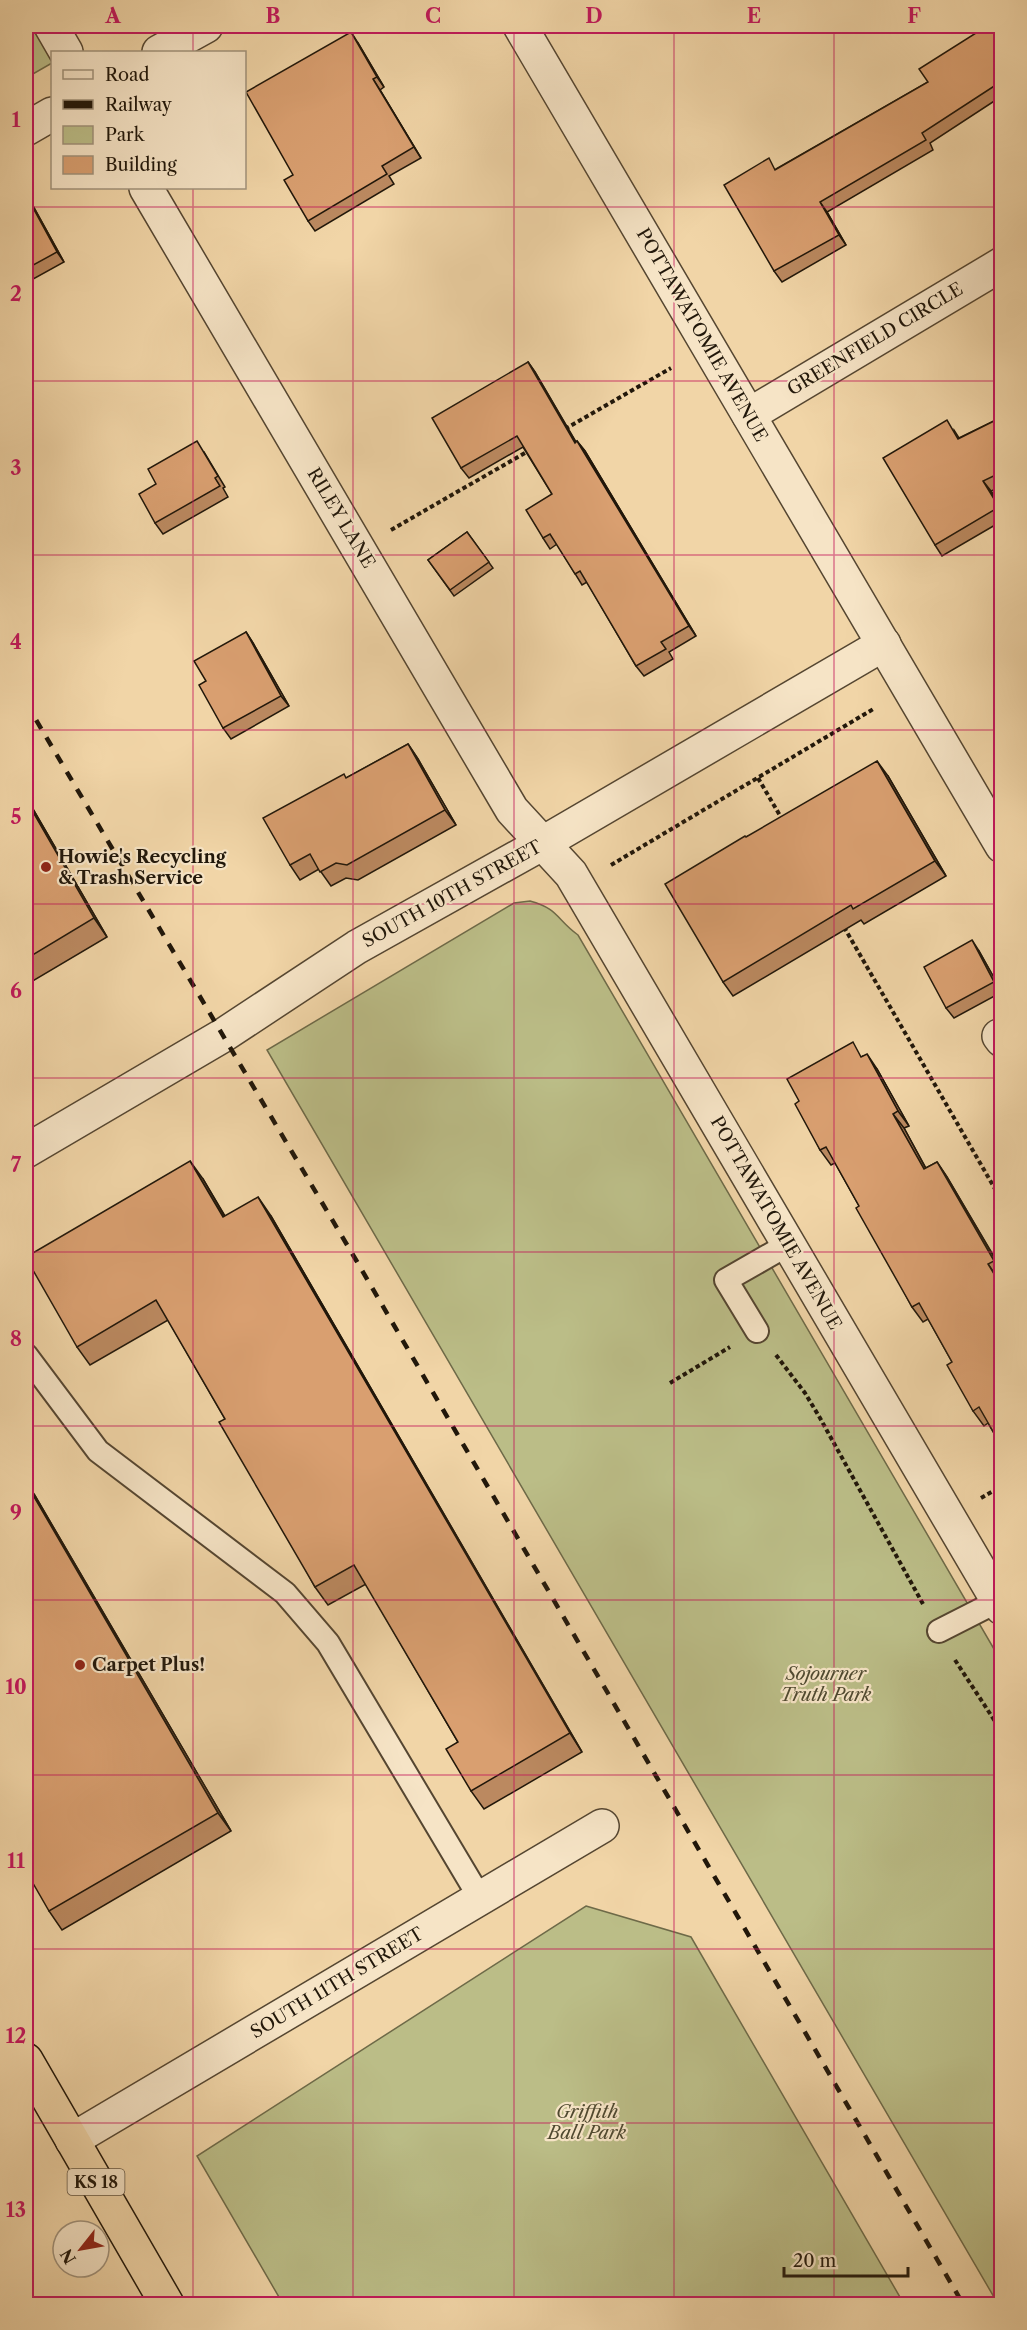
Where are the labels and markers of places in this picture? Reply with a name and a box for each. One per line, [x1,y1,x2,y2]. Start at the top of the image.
place label: Howie's Recycling & Trash Service [58,846,227,889]
marker: Howie's Recycling & Trash Service [39,860,53,874]
place label: Carpet Plus! [92,1654,205,1676]
marker: Carpet Plus! [73,1658,87,1672]

